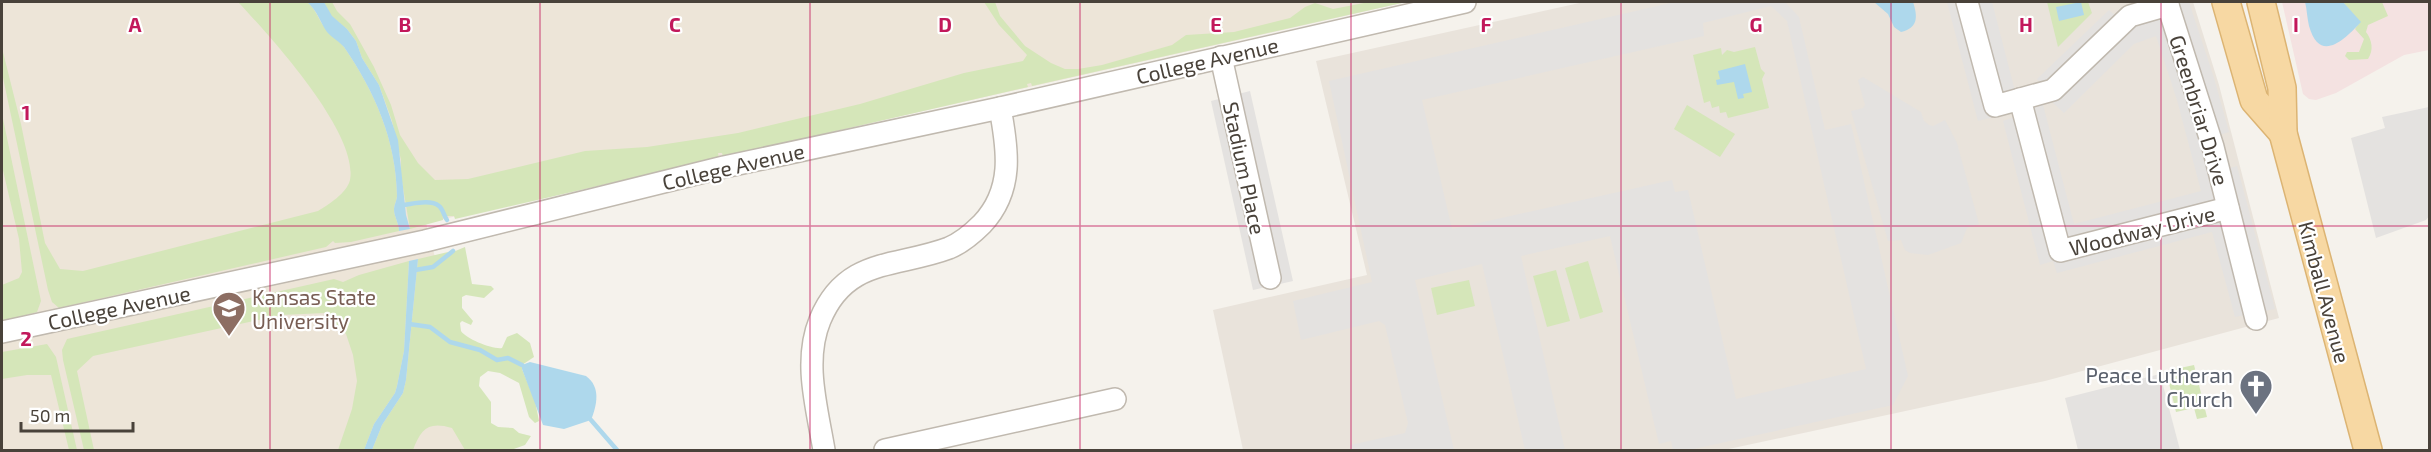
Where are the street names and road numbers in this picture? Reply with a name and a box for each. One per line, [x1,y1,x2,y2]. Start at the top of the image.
street label: College Avenue [1133,31,1281,89]
street label: Greenbriar Drive [2165,32,2235,188]
street label: Stadium Place [1219,99,1271,237]
street label: College Avenue [659,137,807,195]
street label: Woodway Drive [2067,200,2217,260]
street label: Kimball Avenue [2294,218,2356,366]
street label: College Avenue [45,280,193,334]

